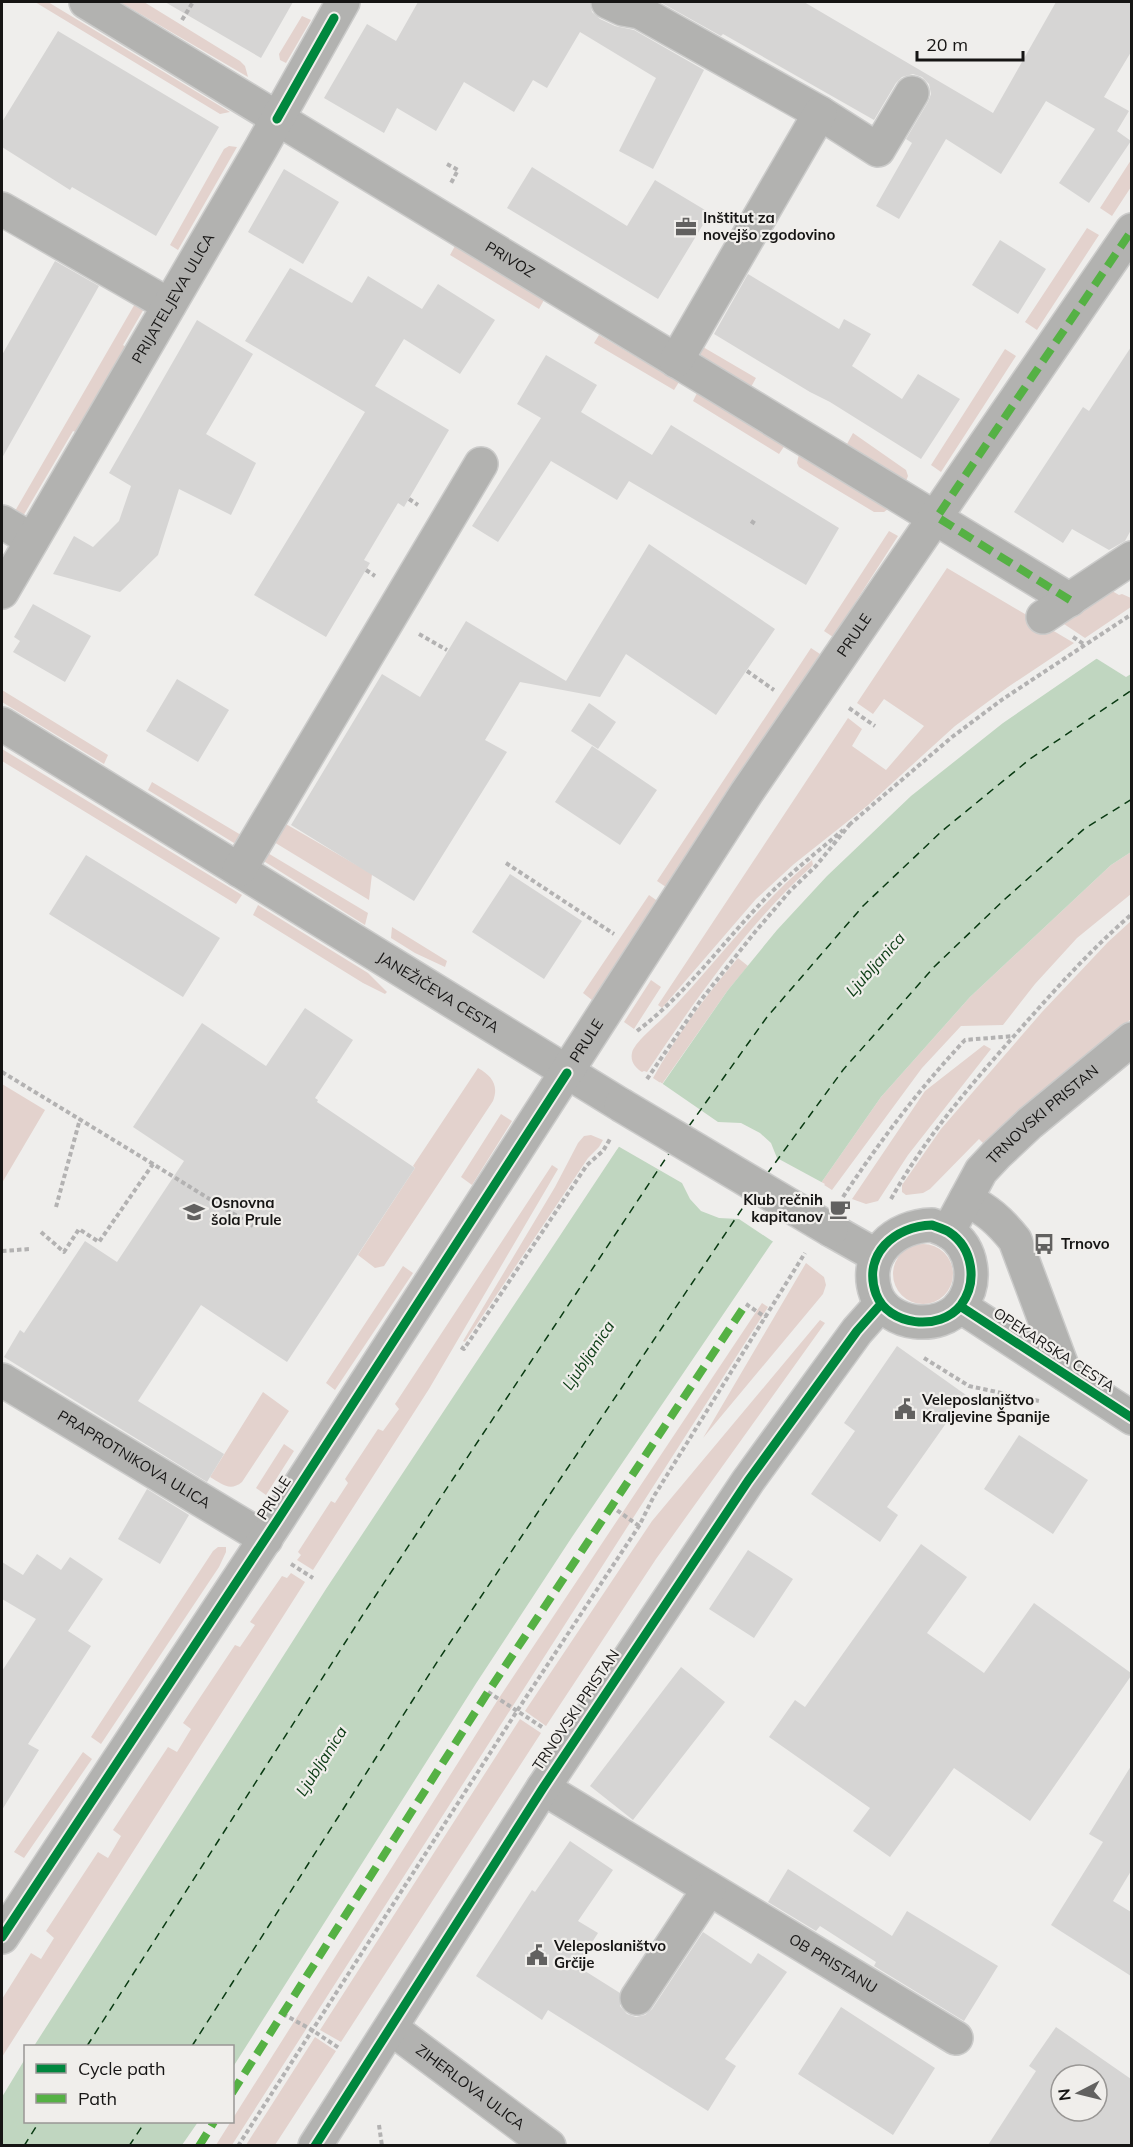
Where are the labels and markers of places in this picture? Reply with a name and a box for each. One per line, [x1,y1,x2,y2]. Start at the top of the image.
place label: Inštitut za novejšo zgodovino [703,208,836,244]
office icon: Inštitut za novejšo zgodovino [674,215,698,239]
place label: Klub rečnih kapitanov [743,1190,824,1226]
place label: Osnovna šola Prule [211,1193,282,1229]
cafe icon: Klub rečnih kapitanov [828,1197,852,1221]
school or university icon: Osnovna šola Prule [182,1200,206,1224]
bus stop icon: Trnovo [1032,1232,1056,1256]
place label: Trnovo [1061,1234,1110,1253]
place label: Veleposlaništvo Kraljevine Španije [921,1390,1050,1426]
public building icon: Veleposlaništvo Kraljevine Španije [893,1397,917,1421]
place label: Veleposlaništvo Grčije [553,1936,666,1972]
public building icon: Veleposlaništvo Grčije [525,1943,549,1967]

